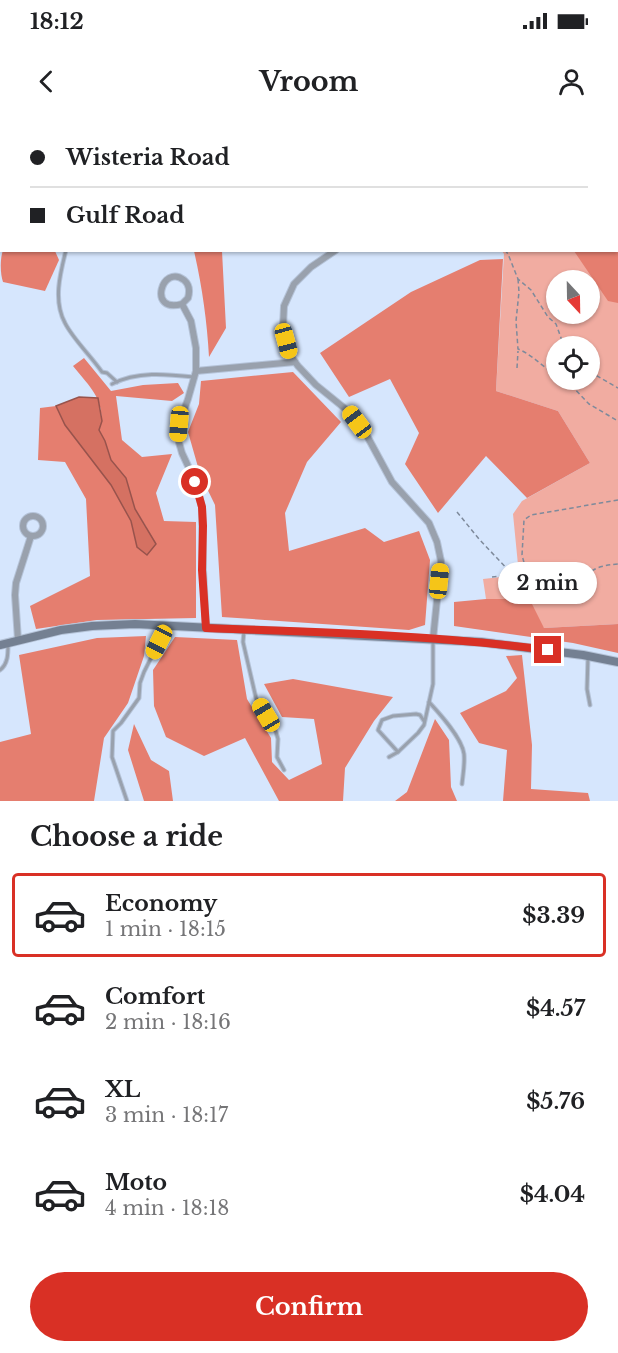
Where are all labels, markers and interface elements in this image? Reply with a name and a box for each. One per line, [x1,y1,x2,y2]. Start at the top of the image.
text: 18:12 [30,8,84,35]
icon: back [30,65,63,98]
text: Vroom [260,65,358,98]
icon: person [555,65,588,98]
text: Wisteria Road [66,144,230,171]
text: Gulf Road [66,202,184,229]
north arrow [546,270,600,324]
map controls [546,270,600,390]
car [273,321,299,361]
button: locate [546,336,600,390]
car [339,402,375,442]
car [168,405,190,443]
route start [181,468,208,495]
car [428,562,450,600]
callout: 2 min [498,563,598,605]
text: 2 min [516,571,579,595]
car [143,622,175,662]
route end [534,636,561,663]
car [249,695,283,735]
text: Choose a ride [30,820,223,853]
icon: car [33,888,87,942]
text: Economy [105,890,217,917]
text: $3.39 [522,902,585,929]
text: 1 min · 18:15 [105,917,226,941]
icon: car [33,981,87,1035]
text: Comfort [105,983,205,1010]
text: $4.57 [526,995,585,1022]
text: 2 min · 18:16 [105,1010,231,1034]
icon: car [33,1074,87,1128]
text: XL [105,1076,140,1103]
text: $5.76 [526,1088,585,1115]
text: 3 min · 18:17 [105,1103,228,1127]
icon: car [33,1167,87,1221]
text: Moto [105,1169,167,1196]
text: $4.04 [520,1181,585,1208]
text: 4 min · 18:18 [105,1196,229,1220]
button: Confirm [30,1272,588,1341]

